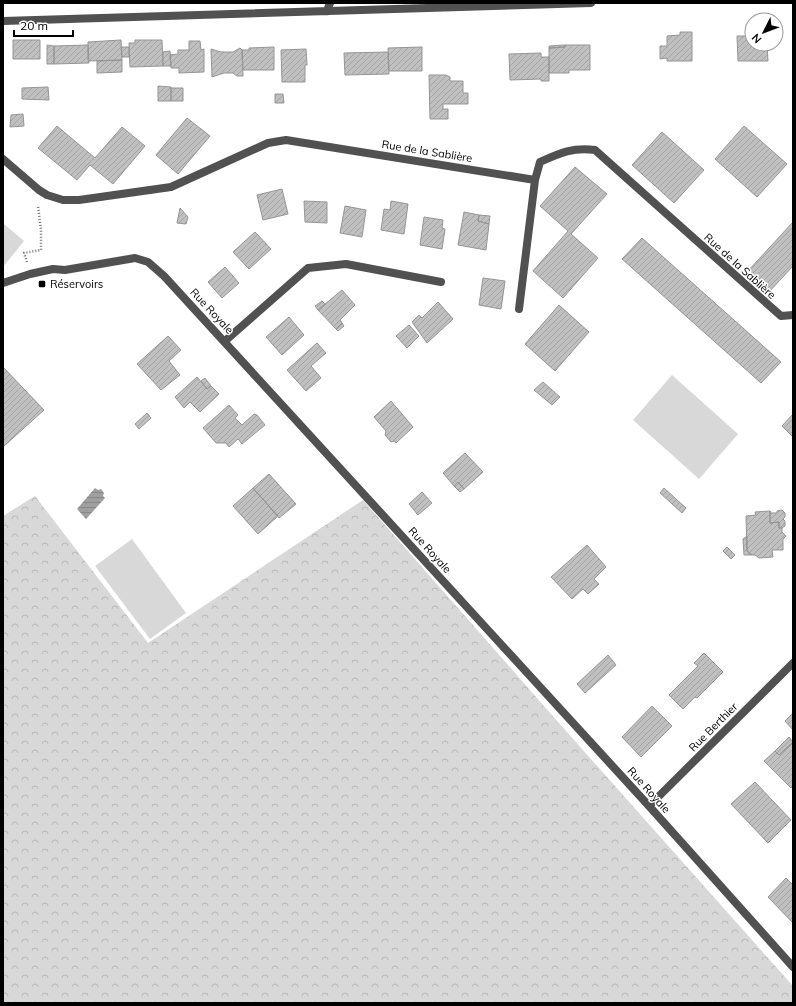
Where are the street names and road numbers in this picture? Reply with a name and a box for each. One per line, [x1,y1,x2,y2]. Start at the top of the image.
street label: Rue de la Sablière [381,137,473,165]
street label: Rue de la Sablière [701,230,779,302]
street label: Rue Royale [187,285,237,337]
street label: Rue Royale [406,524,454,576]
street label: Rue Berthier [686,700,740,754]
street label: Rue Royale [625,764,673,816]

